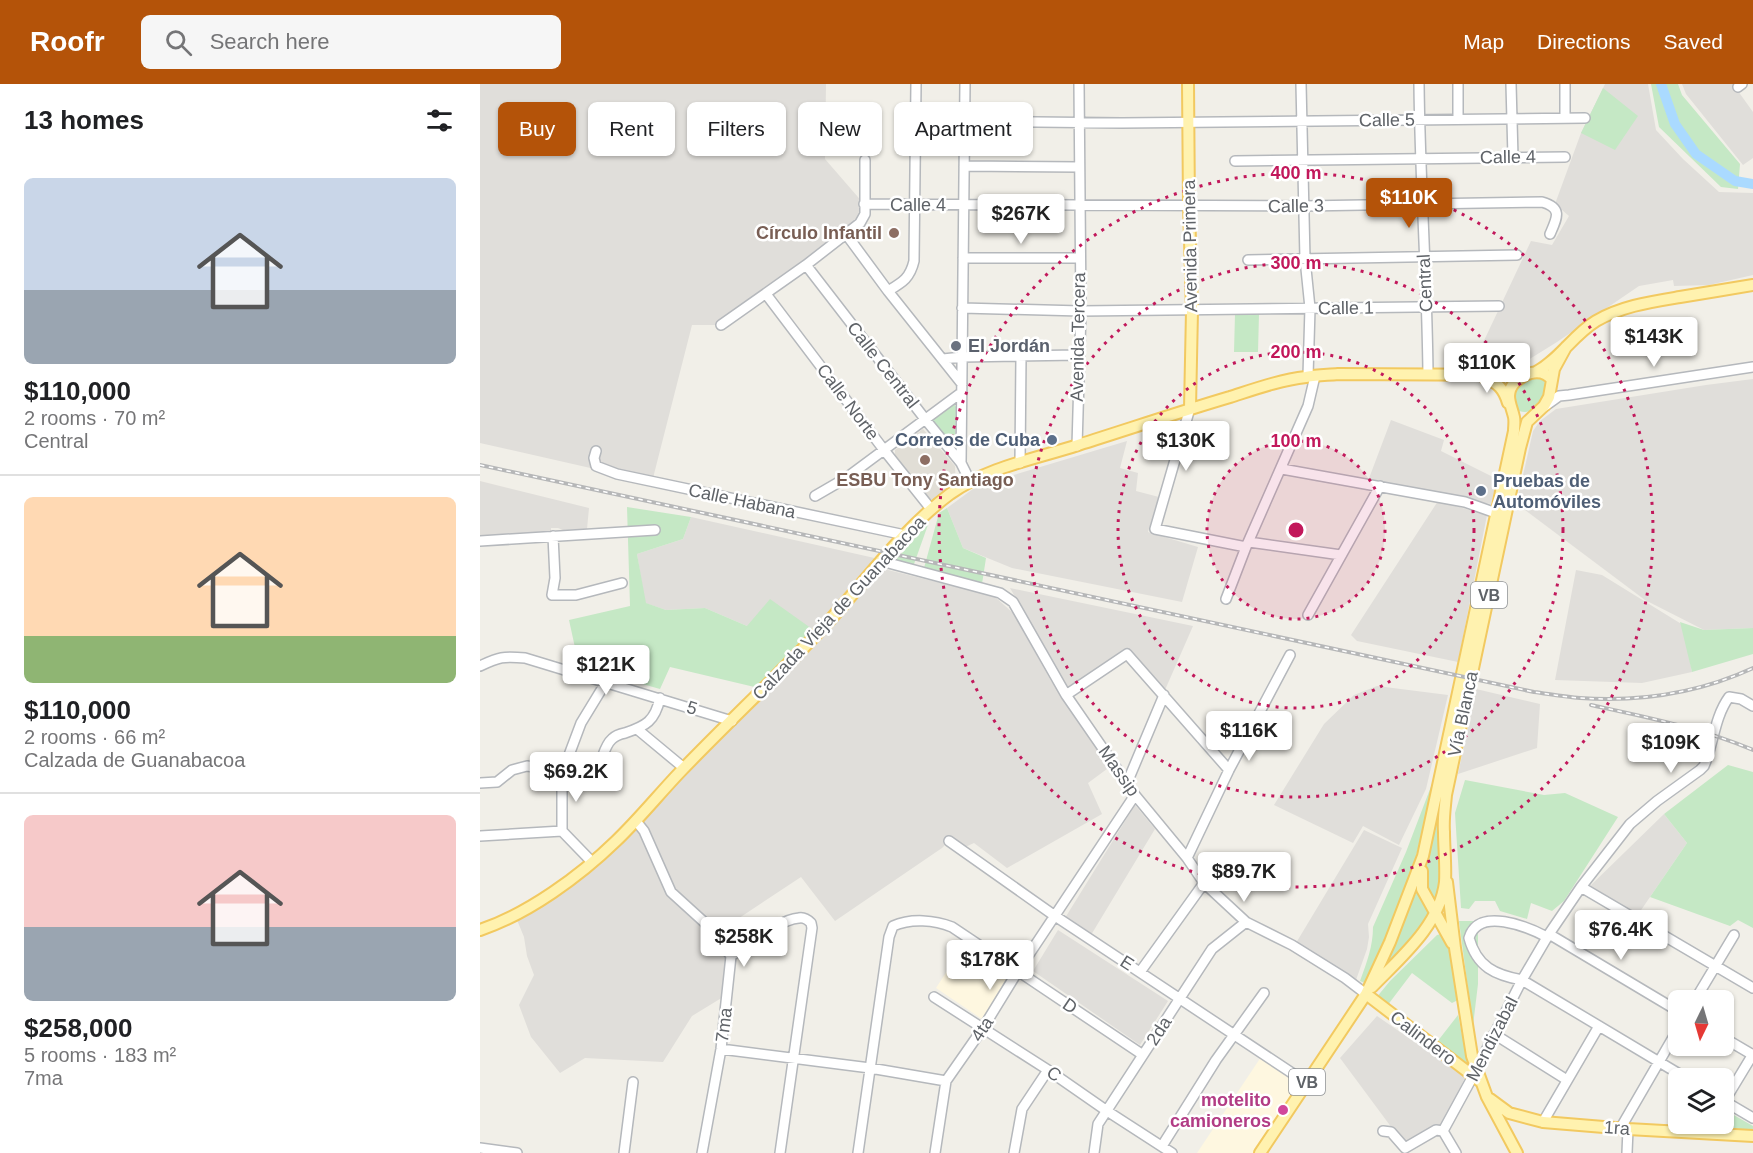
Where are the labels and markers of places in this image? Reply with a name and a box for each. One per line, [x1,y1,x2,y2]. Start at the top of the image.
pin: $110K [1367,178,1451,229]
pin: $267K [979,194,1063,245]
place label: Círculo Infantil [756,223,882,243]
marker: Círculo Infantil [887,226,901,240]
pin: $143K [1612,317,1696,368]
place label: El Jordán [968,336,1050,356]
marker: El Jordán [949,339,963,353]
pin: $110K [1445,343,1529,394]
pin: $130K [1144,421,1228,472]
place label: Correos de Cuba [895,430,1041,450]
marker: Correos de Cuba [1045,433,1059,447]
marker: ESBU Tony Santiago [918,453,932,467]
place label: ESBU Tony Santiago [836,470,1014,490]
place label: Pruebas de Automóviles [1493,471,1601,512]
marker: Pruebas de Automóviles [1474,484,1488,498]
centre of rings [1286,520,1306,540]
pin: $121K [564,645,648,696]
pin: $116K [1207,711,1291,762]
pin: $109K [1629,723,1713,774]
pin: $69.2K [527,752,625,803]
pin: $89.7K [1195,852,1293,903]
pin: $76.4K [1572,910,1670,961]
pin: $258K [702,917,786,968]
pin: $178K [948,940,1032,991]
place label: motelito camioneros [1170,1090,1271,1131]
marker: motelito camioneros [1276,1103,1290,1117]

